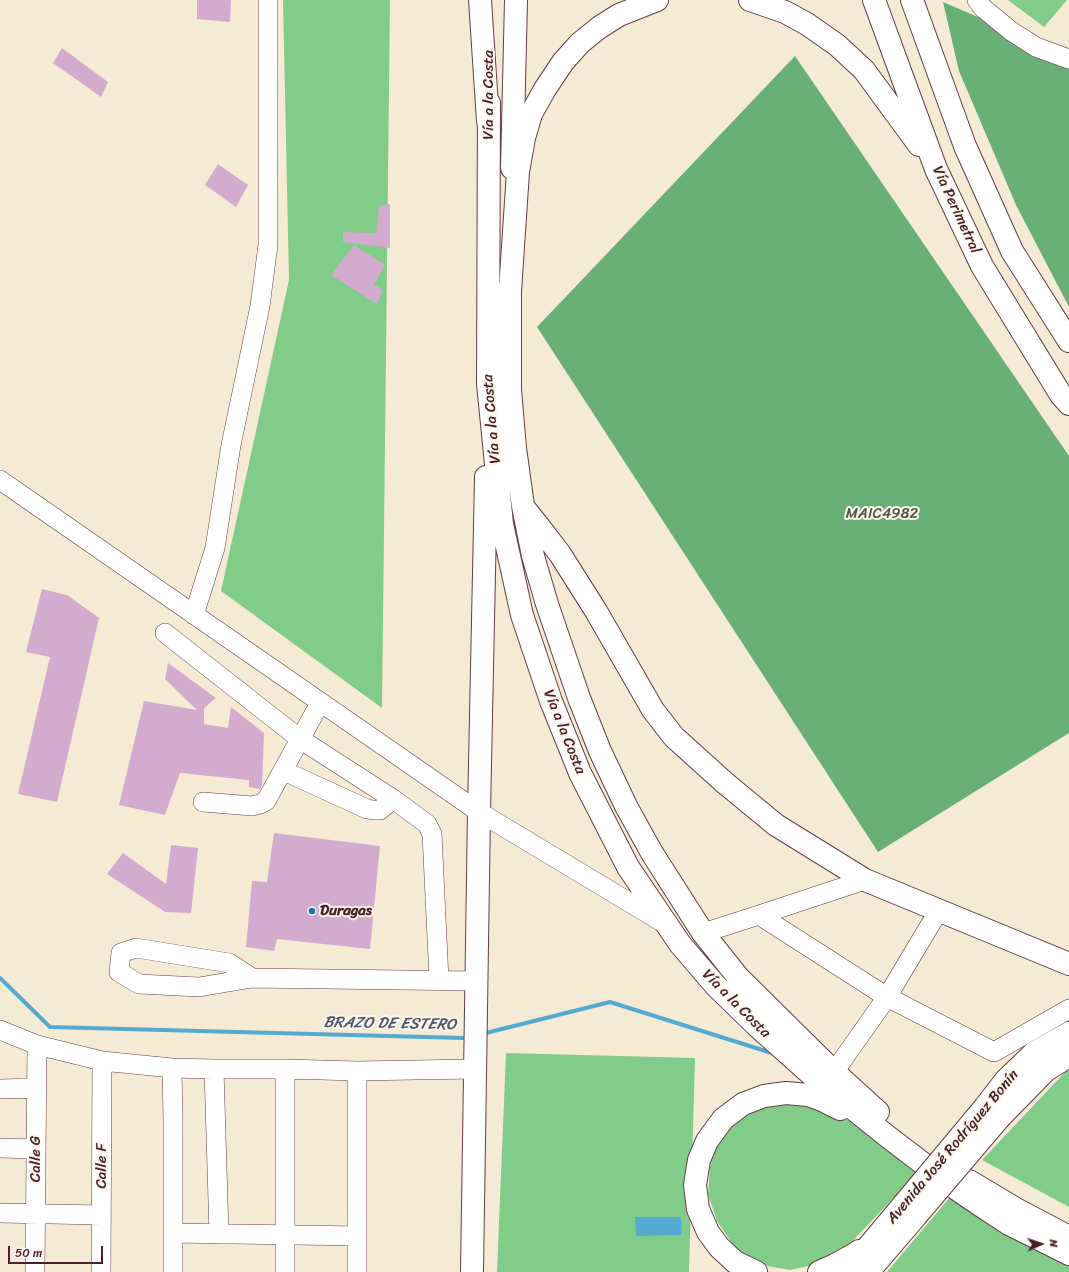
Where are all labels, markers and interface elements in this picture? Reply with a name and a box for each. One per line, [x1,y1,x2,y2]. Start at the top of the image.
street label: Vía a la Costa [480,50,498,140]
street label: Vía Perimetral [928,163,984,257]
street label: Vía a la Costa [479,374,505,464]
park label: MAIC4982 [846,505,918,523]
street label: Vía a la Costa [539,687,589,777]
place label: Duragas [320,902,372,920]
marker: Duragas [307,906,317,916]
street label: Vía a la Costa [698,966,774,1042]
water label: BRAZO DE ESTERO [323,1013,457,1035]
street label: Avenida José Rodríguez Bonín [883,1066,1023,1228]
street label: Calle G [27,1136,45,1182]
street label: Calle F [93,1143,111,1189]
north arrow [1021,1224,1061,1264]
scale bar [10,1238,105,1264]
text: N [1044,1239,1063,1248]
text: 50 m [15,1242,42,1264]

